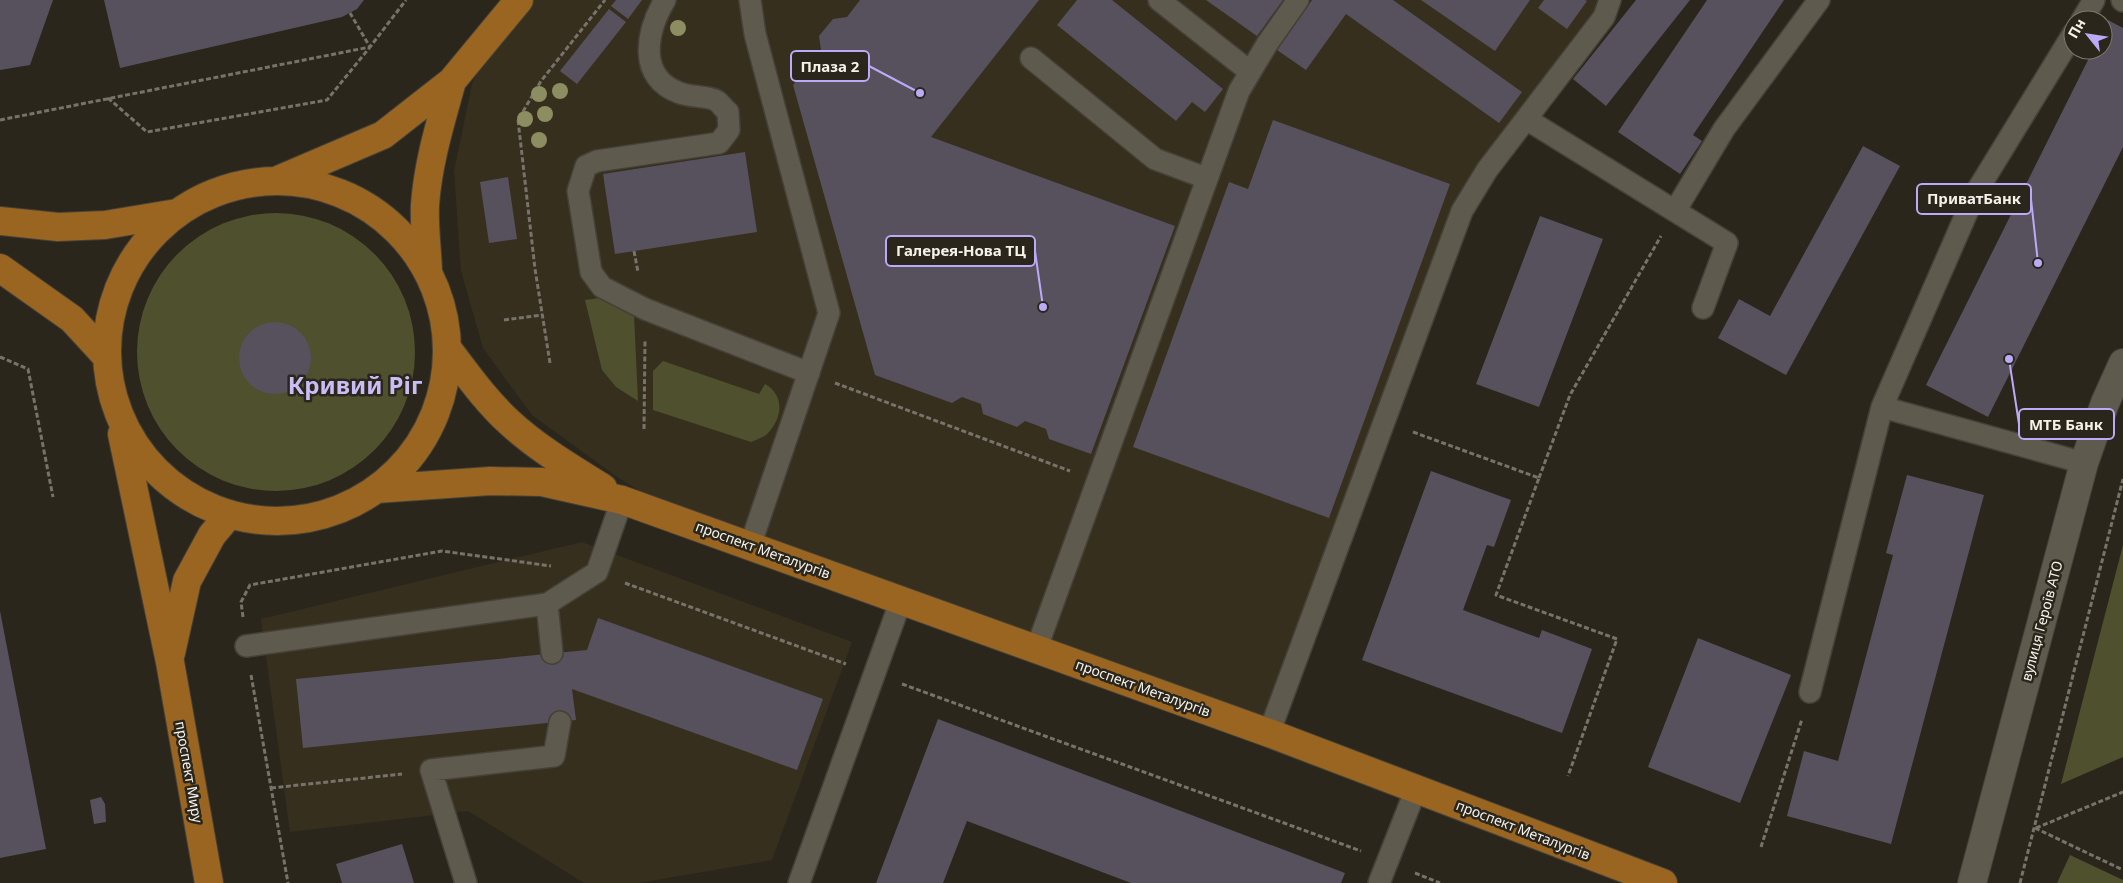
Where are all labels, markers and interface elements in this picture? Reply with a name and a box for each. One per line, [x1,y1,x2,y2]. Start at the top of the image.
north arrow [2063,10,2113,60]
text: Пн [2063,15,2090,42]
callout: Плаза 2 [791,51,869,81]
text: Плаза 2 [801,56,860,76]
callout: ПриватБанк [1917,184,2031,214]
text: ПриватБанк [1927,188,2022,208]
callout: Галерея-Нова ТЦ [886,236,1035,266]
text: Галерея-Нова ТЦ [896,240,1026,260]
district label: Кривий Ріг [288,368,422,401]
callout: МТБ Банк [2019,409,2114,439]
text: МТБ Банк [2029,414,2104,434]
street label: проспект Металургів [693,516,833,583]
street label: вулиця Героїв АТО [2016,559,2067,683]
street label: проспект Металургів [1073,654,1213,721]
street label: проспект Миру [171,720,208,825]
street label: проспект Металургів [1453,795,1593,864]

